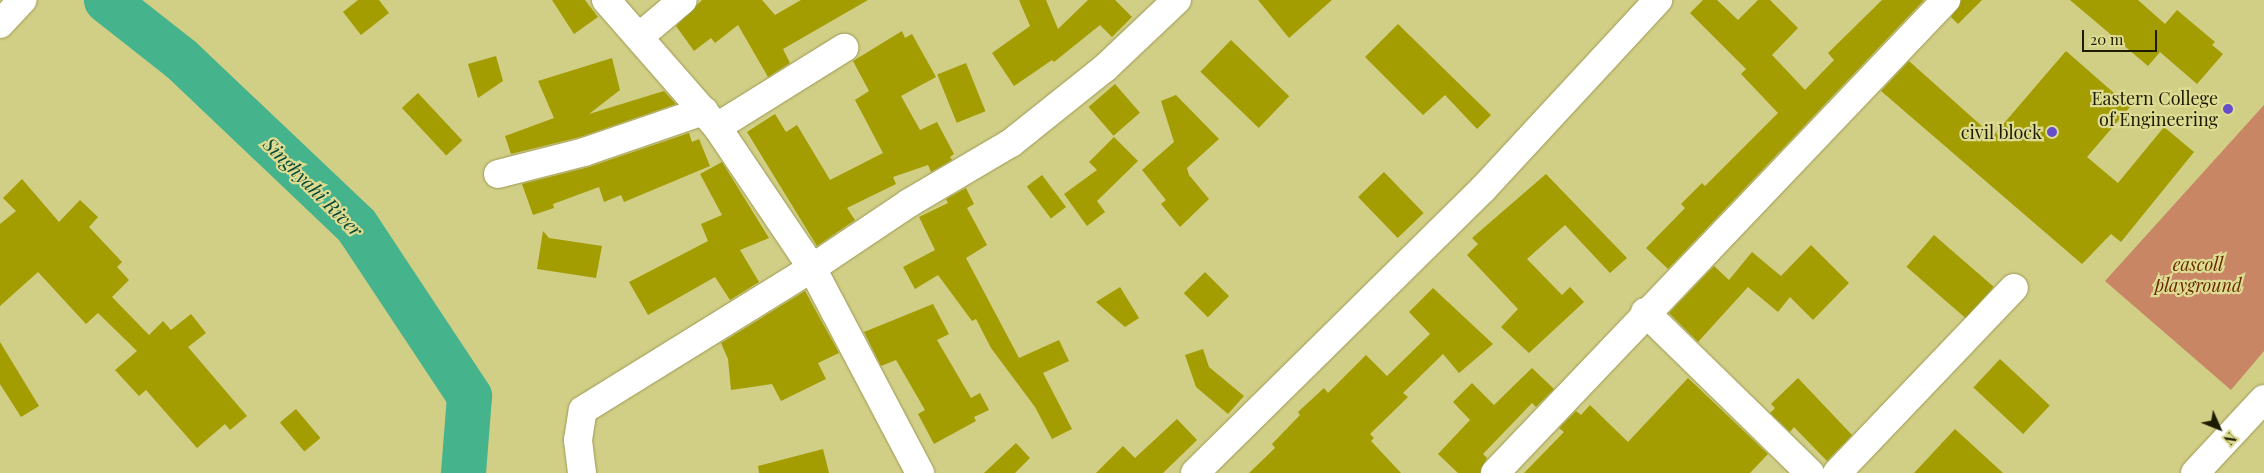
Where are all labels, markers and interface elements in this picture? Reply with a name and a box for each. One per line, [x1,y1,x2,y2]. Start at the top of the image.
scale bar [2084,20,2159,52]
text: 20 m [2090,29,2123,49]
place label: Eastern College of Engineering [2092,88,2218,130]
marker: Eastern College of Engineering [2222,103,2234,115]
place label: civil block [1961,121,2042,143]
marker: civil block [2046,126,2058,138]
water label: Singhyahi River [259,133,367,241]
park label: eascoll playground [2154,254,2242,296]
north arrow [2194,403,2244,453]
text: N [2220,429,2241,449]

